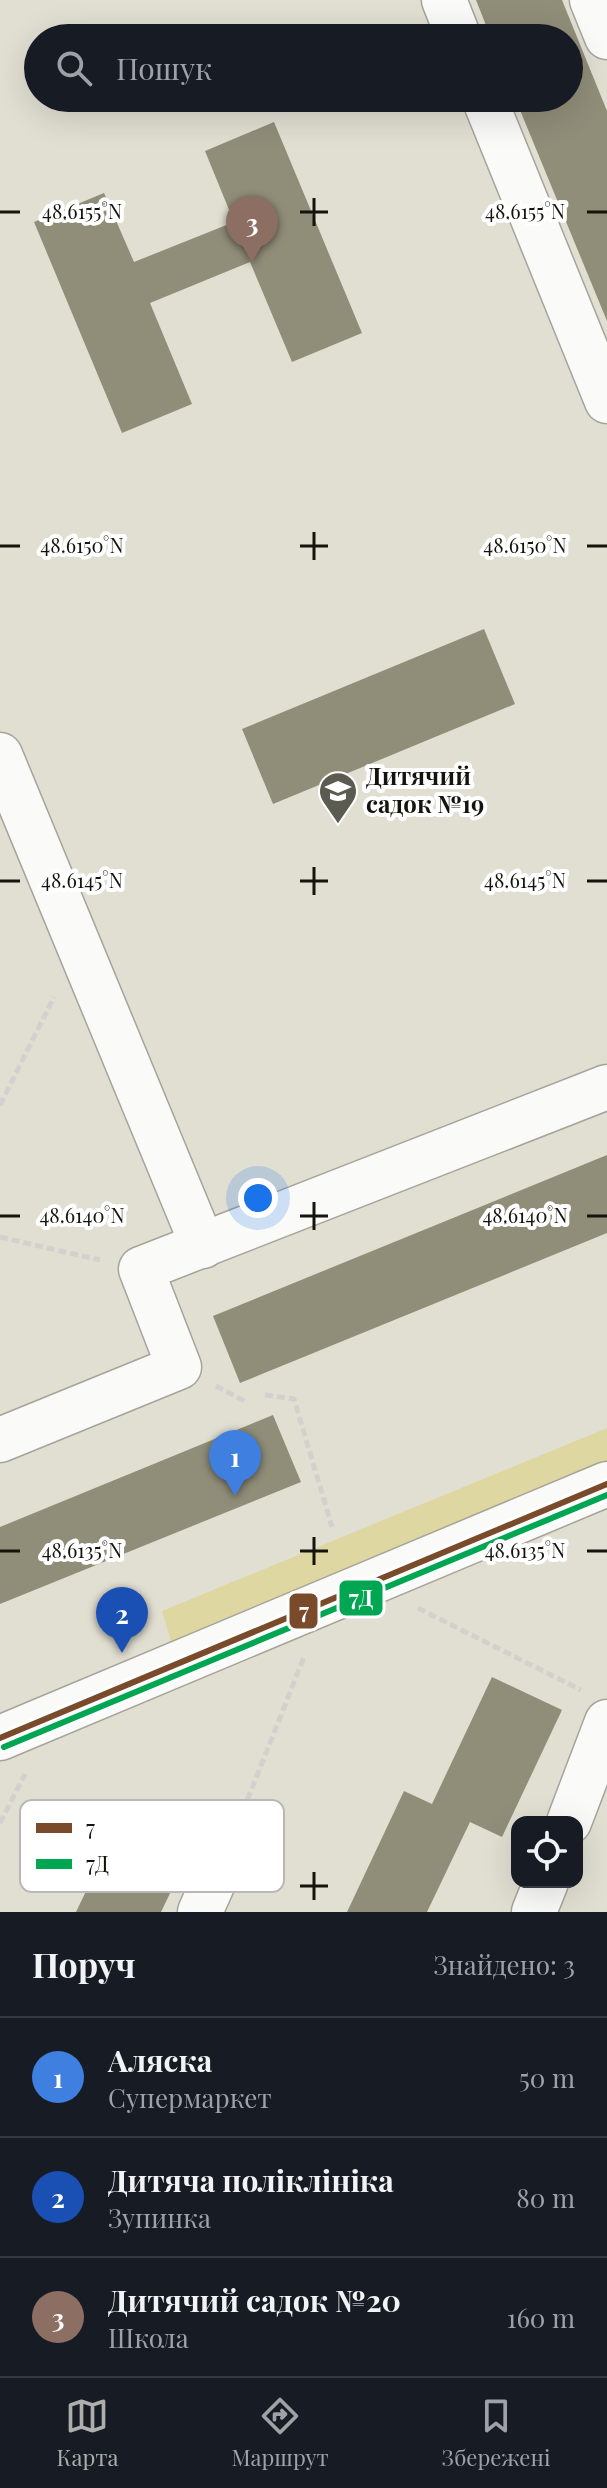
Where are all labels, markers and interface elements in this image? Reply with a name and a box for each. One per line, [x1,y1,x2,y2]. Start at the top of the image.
search box [24,24,583,112]
icon: search [52,46,96,90]
text: Пошук [116,48,212,88]
pin: 3 [226,196,278,262]
text: 48.6155°N [42,197,122,224]
text: 48.6155°N [485,197,565,224]
text: 48.6150°N [40,531,124,558]
text: 48.6150°N [483,531,567,558]
place label: Дитячий садок №19 [366,759,484,819]
school or university icon: Дитячий садок №19 [317,770,359,825]
text: 48.6145°N [41,866,123,893]
text: 48.6145°N [484,866,566,893]
your location [238,1178,278,1218]
text: 48.6140°N [39,1201,125,1228]
text: 48.6140°N [482,1201,568,1228]
pin: 1 [209,1430,261,1496]
text: 48.6135°N [42,1536,122,1563]
text: 48.6135°N [485,1536,565,1563]
line badge: 7Д [338,1579,384,1617]
text: 7Д [349,1582,374,1612]
pin: 2 [96,1587,148,1653]
line badge: 7 [288,1592,319,1630]
text: 7 [299,1595,309,1625]
legend [20,1800,284,1892]
text: 7 [86,1812,95,1842]
map controls [511,1816,583,1888]
button: locate [511,1816,583,1888]
text: 7Д [86,1848,109,1878]
text: Поруч [32,1941,136,1987]
text: Знайдено: 3 [434,1947,575,1982]
text: Аляска [108,2040,212,2080]
text: 1 [53,2060,63,2095]
text: 50 m [519,2060,575,2095]
text: Супермаркет [108,2080,272,2115]
text: Дитяча поліклініка [108,2160,394,2200]
text: 2 [51,2180,65,2215]
text: 80 m [516,2180,575,2215]
text: Зупинка [108,2200,211,2235]
text: Дитячий садок №20 [108,2280,401,2320]
text: 3 [52,2300,64,2335]
text: 160 m [507,2300,575,2335]
text: Школа [108,2320,189,2355]
tab: Карта [57,2394,118,2472]
tab: Маршрут [232,2394,329,2472]
tab: Збережені [442,2394,550,2472]

